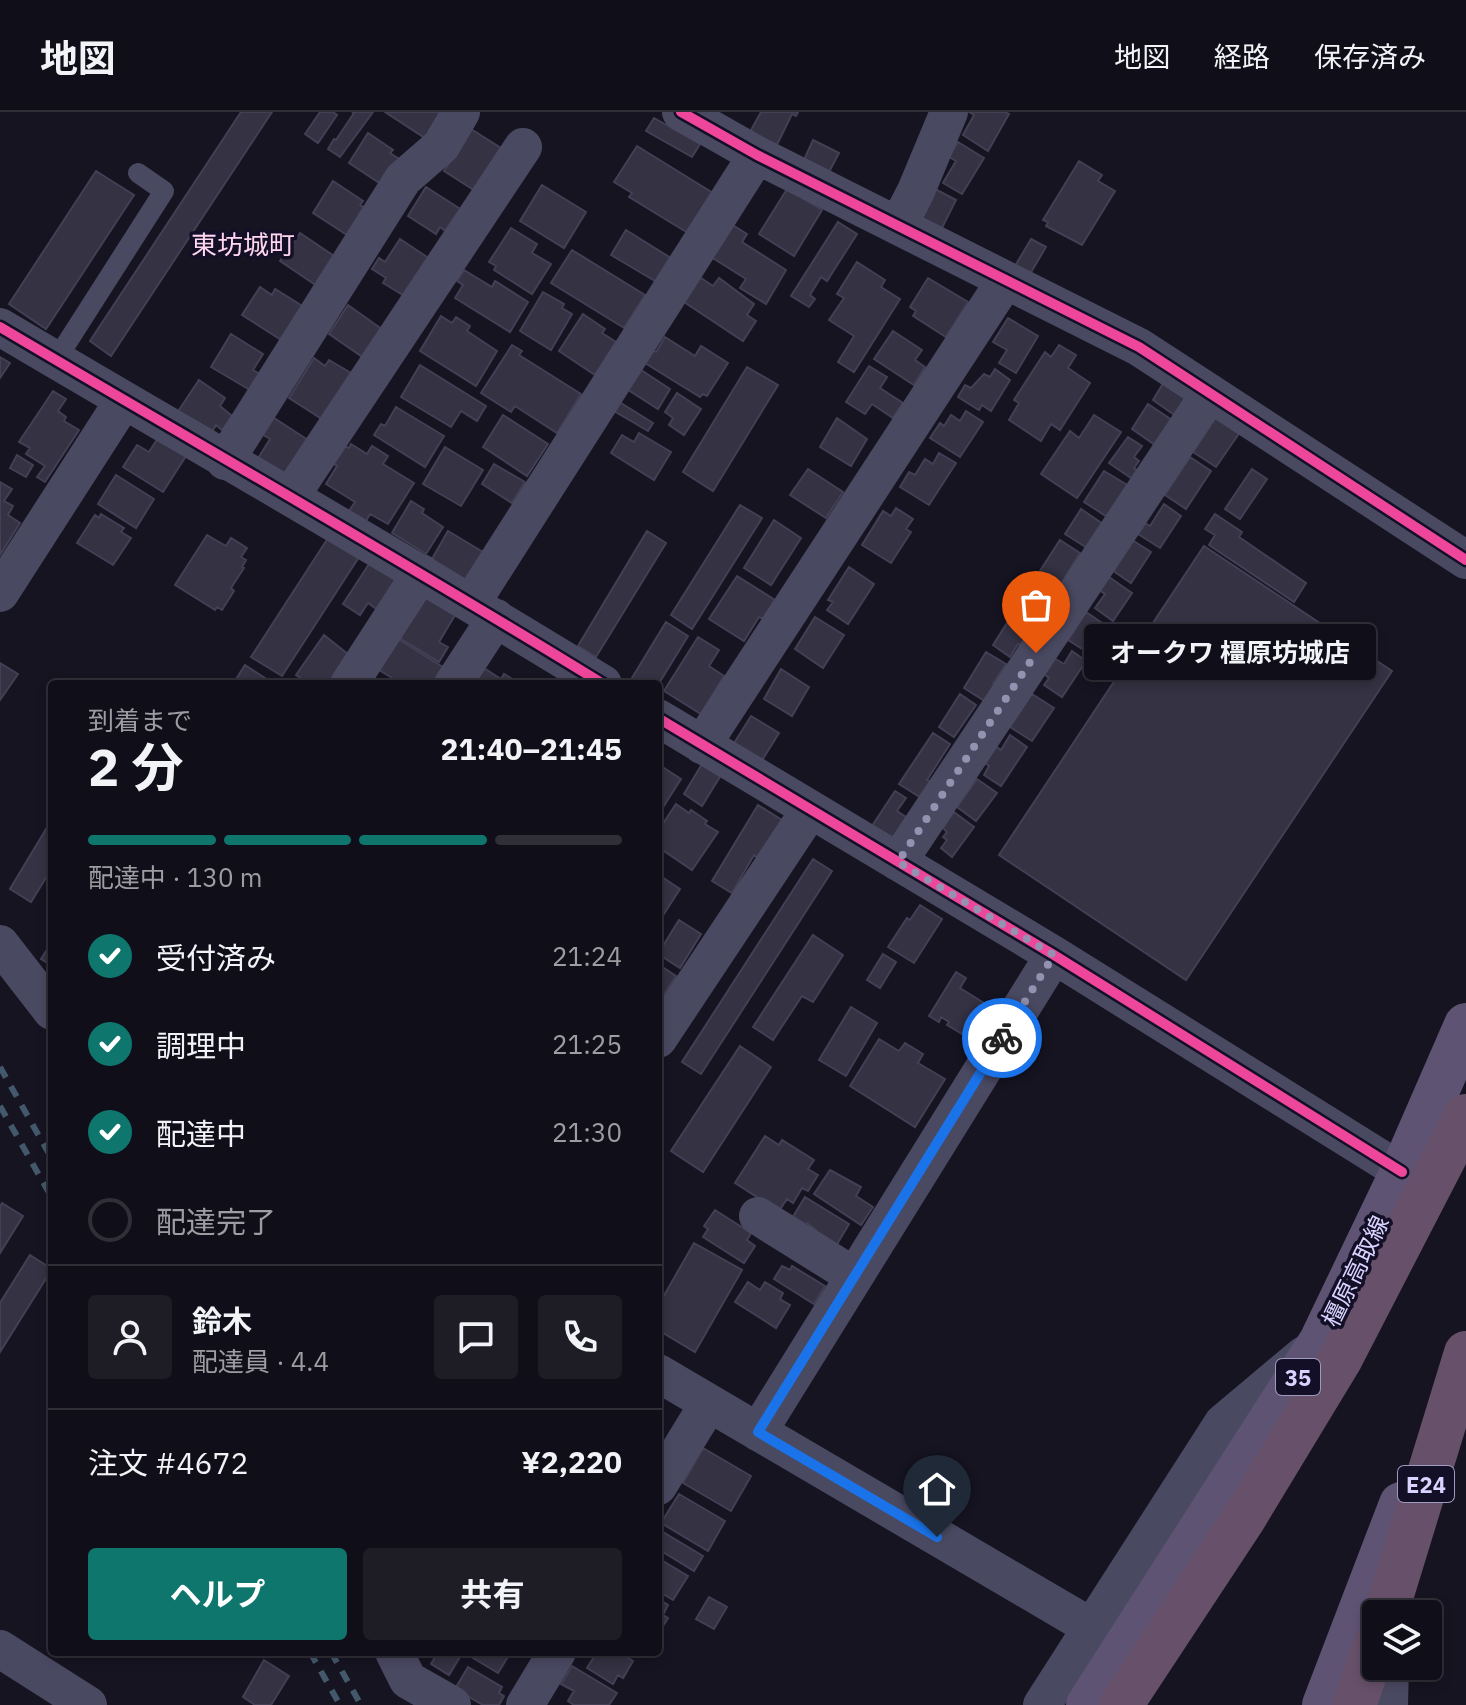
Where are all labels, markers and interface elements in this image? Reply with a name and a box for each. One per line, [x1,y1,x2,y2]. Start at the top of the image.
text: 地図 [40,33,116,82]
text: 地図 [1114,38,1170,75]
text: 経路 [1214,38,1270,75]
text: 保存済み [1314,38,1426,75]
district label: 東坊城町 [191,227,295,261]
pin [1002,571,1070,653]
icon: bag [1014,583,1058,627]
callout: オークワ 橿原坊城店 [1084,625,1376,681]
text: オークワ 橿原坊城店 [1110,635,1350,669]
text: 到着まで [88,703,192,737]
text: 21:40–21:45 [441,729,622,768]
text: 2 分 [88,733,183,800]
text: 配達中 · 130 m [88,860,262,894]
icon: check [88,934,132,978]
text: 受付済み [156,938,276,977]
text: 21:24 [552,939,622,973]
courier [962,998,1042,1078]
icon: bike [980,1016,1024,1060]
icon: check [88,1022,132,1066]
text: 調理中 [156,1026,246,1065]
text: 21:25 [552,1027,622,1061]
icon: check [88,1110,132,1154]
text: 配達中 [156,1114,246,1153]
text: 21:30 [552,1115,622,1149]
text: 配達完了 [156,1202,276,1241]
street label: 橿原高取線 [1314,1210,1396,1332]
button: person [88,1295,172,1379]
button: chat [434,1295,518,1379]
button: phone [538,1295,622,1379]
text: 鈴木 [192,1301,252,1340]
text: 配達員 · 4.4 [192,1344,329,1378]
road number: 35 [1276,1359,1320,1395]
text: ¥2,220 [521,1442,622,1481]
text: 注文 #4672 [88,1443,248,1482]
pin [903,1455,971,1537]
road number: E24 [1398,1466,1454,1502]
icon: home [915,1467,959,1511]
button: ヘルプ [88,1548,347,1640]
button: 共有 [363,1548,622,1640]
map controls [1362,1600,1442,1680]
button: layers [1362,1600,1442,1680]

